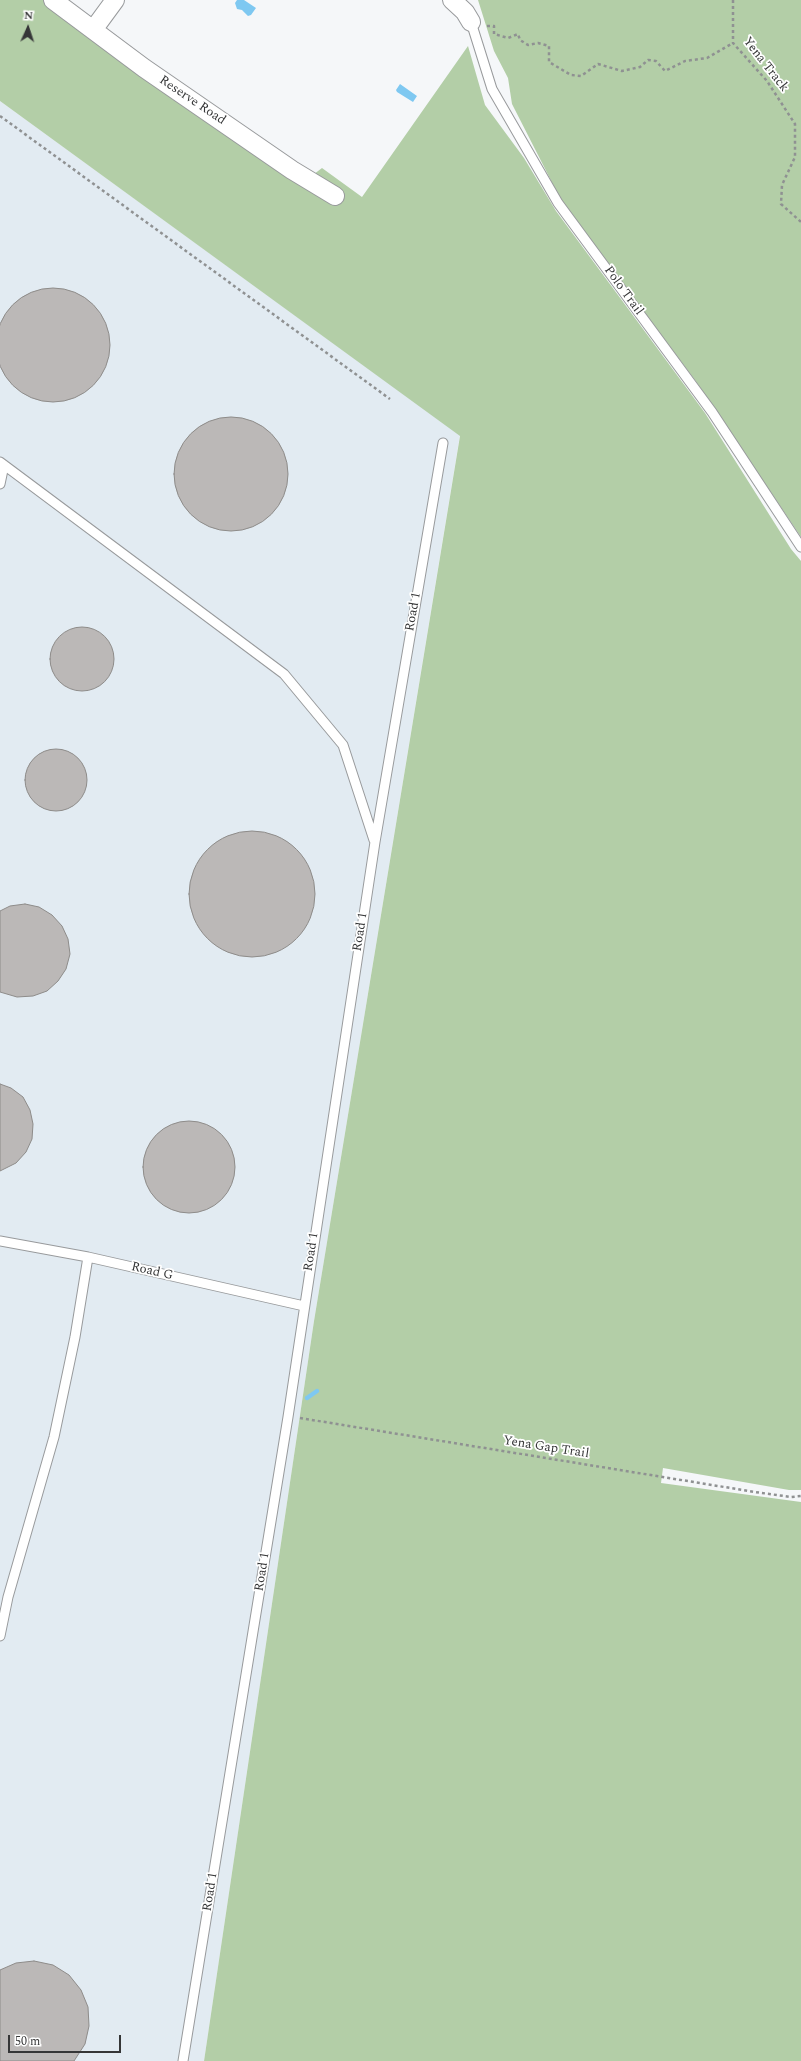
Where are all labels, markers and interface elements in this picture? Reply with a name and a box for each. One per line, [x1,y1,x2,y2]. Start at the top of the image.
text: N [24,7,34,24]
north arrow [8,8,48,48]
street label: Yena Track [739,34,791,96]
street label: Reserve Road [156,73,228,129]
street label: Polo Trail [600,263,646,319]
street label: Road 1 [403,591,425,633]
street label: Road 1 [350,911,372,953]
street label: Road 1 [301,1231,323,1273]
street label: Road G [130,1260,174,1284]
street label: Yena Gap Trail [502,1434,590,1462]
street label: Road 1 [252,1551,274,1593]
street label: Road 1 [200,1871,222,1913]
scale bar [10,2027,123,2053]
text: 50 m [15,2032,40,2051]

